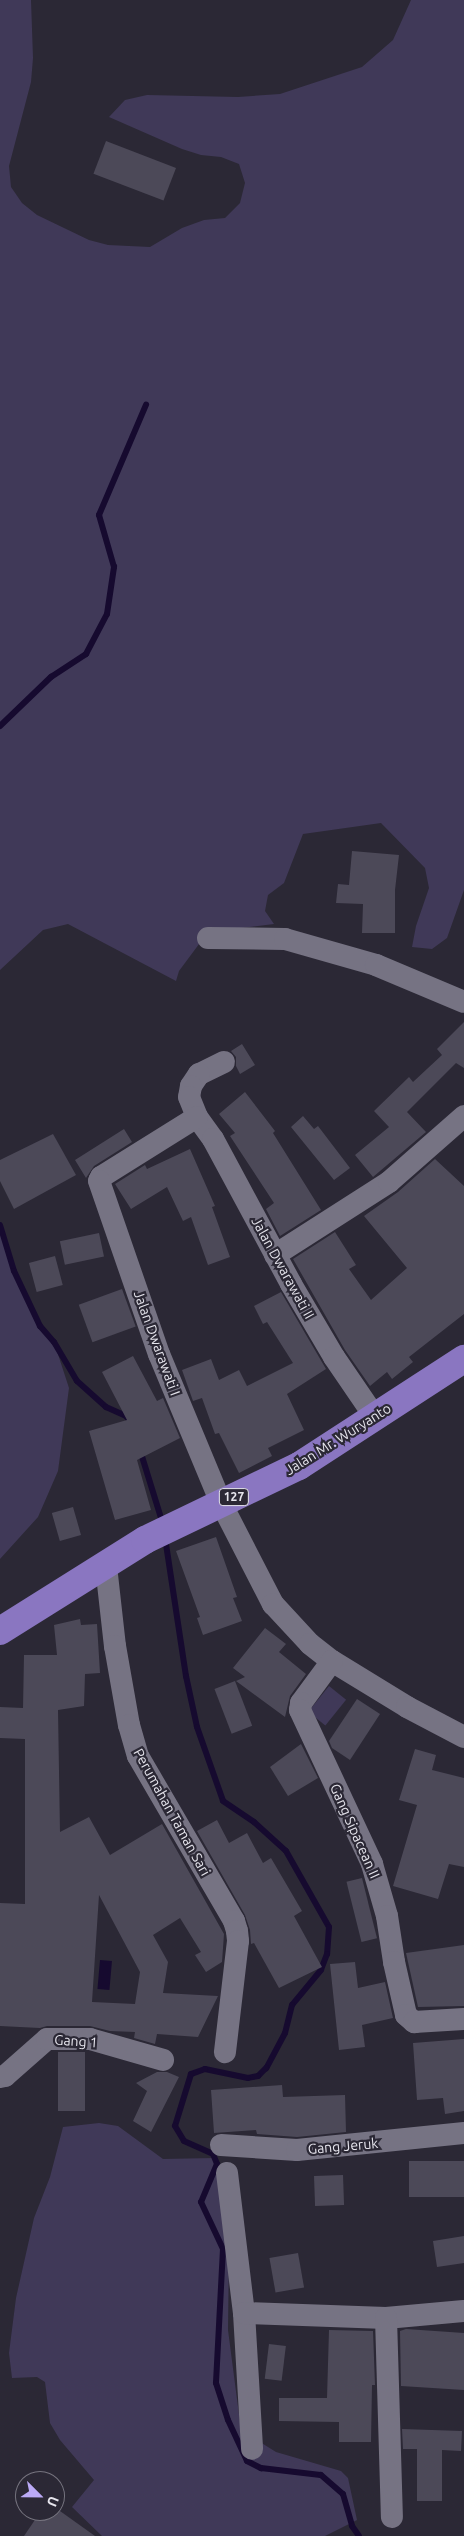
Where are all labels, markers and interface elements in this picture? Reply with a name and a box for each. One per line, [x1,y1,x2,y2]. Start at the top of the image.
street label: Jalan Dwarawati II [248,1214,318,1322]
street label: Jalan Dwarawati I [130,1288,184,1398]
street label: Jalan Mr. Wuryanto [282,1400,394,1478]
road number: 127 [218,1488,250,1506]
street label: Perumahan Taman Sari [130,1745,214,1879]
street label: Gang Sipacean II [327,1781,383,1881]
street label: Gang 1 [54,2031,98,2051]
street label: Gang Jeruk [307,2135,379,2157]
north arrow [15,2471,65,2521]
text: U [44,2494,62,2509]

